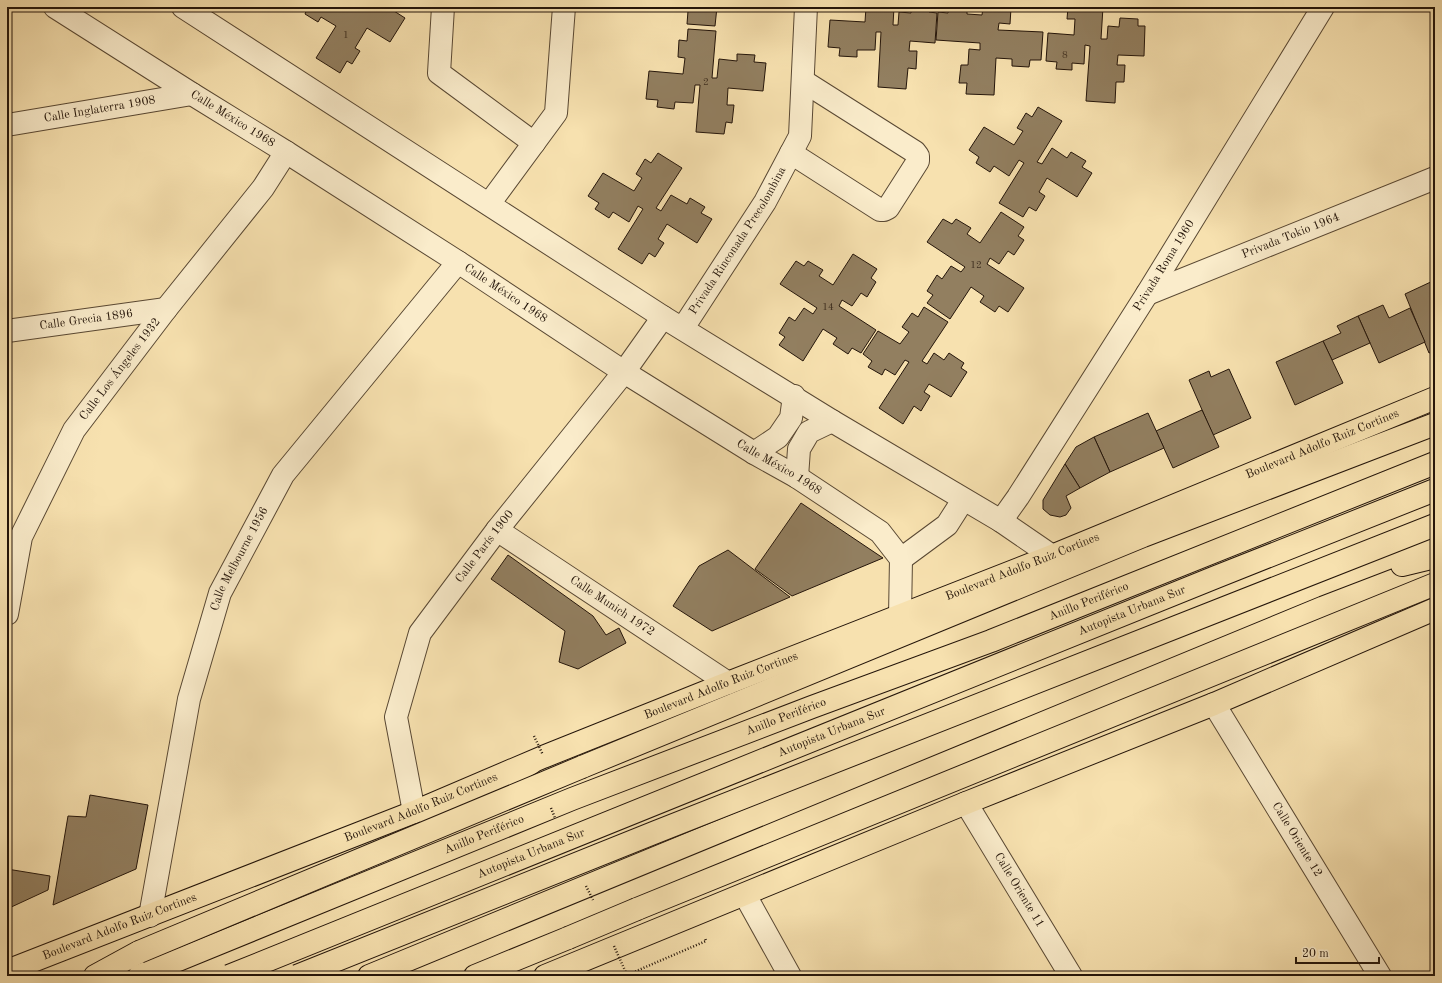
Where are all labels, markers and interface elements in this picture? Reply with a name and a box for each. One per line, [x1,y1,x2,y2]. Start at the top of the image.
house number: 1 [343,30,349,40]
house number: 8 [1062,50,1068,60]
house number: 2 [703,77,709,87]
street label: Calle México 1968 [188,88,277,150]
street label: Calle Inglaterra 1908 [43,94,156,125]
street label: Privada Rinconada Precolombina [687,165,788,317]
street label: Privada Tokio 1964 [1240,211,1341,261]
street label: Privada Roma 1960 [1131,218,1197,314]
house number: 12 [970,260,982,270]
street label: Calle México 1968 [462,262,549,325]
house number: 14 [822,302,834,312]
street label: Calle Grecia 1896 [39,308,134,332]
street label: Calle Los Ángeles 1932 [78,316,163,423]
street label: Boulevard Adolfo Ruiz Cortines [1244,408,1401,481]
street label: Calle México 1968 [734,438,824,497]
street label: Calle Melbourne 1956 [209,505,271,612]
street label: Calle París 1900 [454,508,516,585]
street label: Boulevard Adolfo Ruiz Cortines [944,531,1101,603]
street label: Calle Munich 1972 [568,574,656,638]
street label: Anillo Periférico [1047,580,1130,623]
street label: Autopista Urbana Sur [1076,584,1188,638]
street label: Boulevard Adolfo Ruiz Cortines [643,650,800,722]
street label: Anillo Periférico [744,696,828,738]
street label: Autopista Urbana Sur [776,705,887,759]
street label: Boulevard Adolfo Ruiz Cortines [343,771,499,845]
street label: Calle Oriente 12 [1270,800,1324,879]
street label: Anillo Periférico [443,813,526,856]
street label: Autopista Urbana Sur [476,827,587,881]
street label: Calle Oriente 11 [992,851,1046,930]
street label: Boulevard Adolfo Ruiz Cortines [41,891,198,962]
scale bar [1296,939,1379,965]
text: 20 m [1302,948,1329,960]

